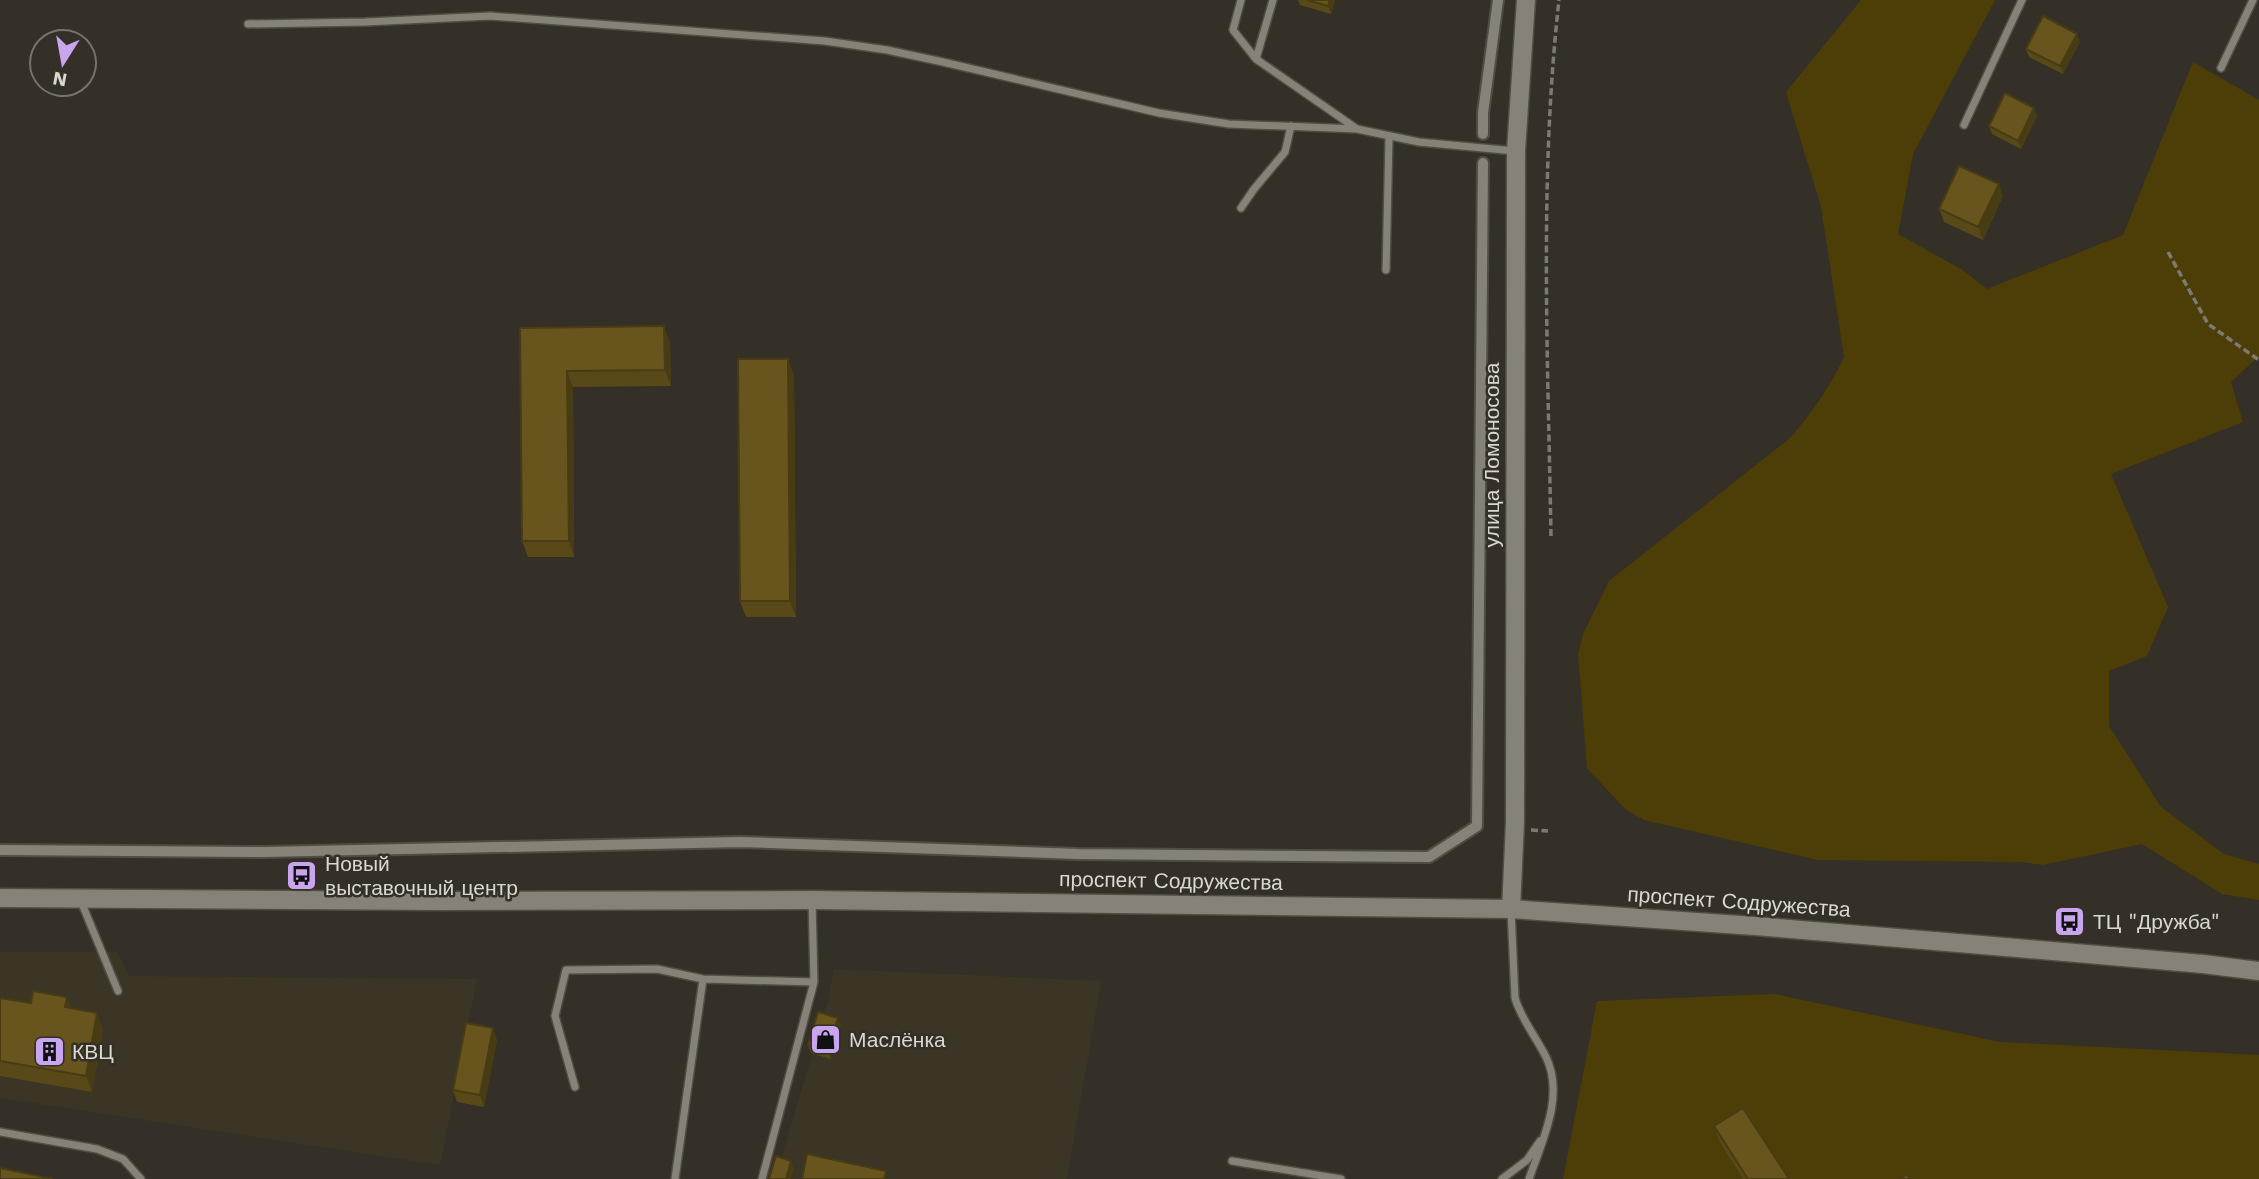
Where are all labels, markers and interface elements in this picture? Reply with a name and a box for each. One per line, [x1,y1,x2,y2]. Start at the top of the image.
north arrow [28,28,98,98]
text: N [51,67,69,92]
street label: улица Ломоносова [1479,362,1504,547]
place label: Новый выставочный центр [325,851,518,900]
bus stop icon: Новый выставочный центр [285,859,319,893]
street label: проспект Содружества [1059,866,1283,895]
street label: проспект Содружества [1627,881,1852,922]
bus stop icon: ТЦ "Дружба" [2053,905,2087,939]
place label: ТЦ "Дружба" [2093,909,2219,934]
shop icon: Маслёнка [809,1023,843,1057]
place label: Маслёнка [849,1027,946,1052]
building icon: КВЦ [32,1035,66,1069]
place label: КВЦ [72,1039,114,1064]

